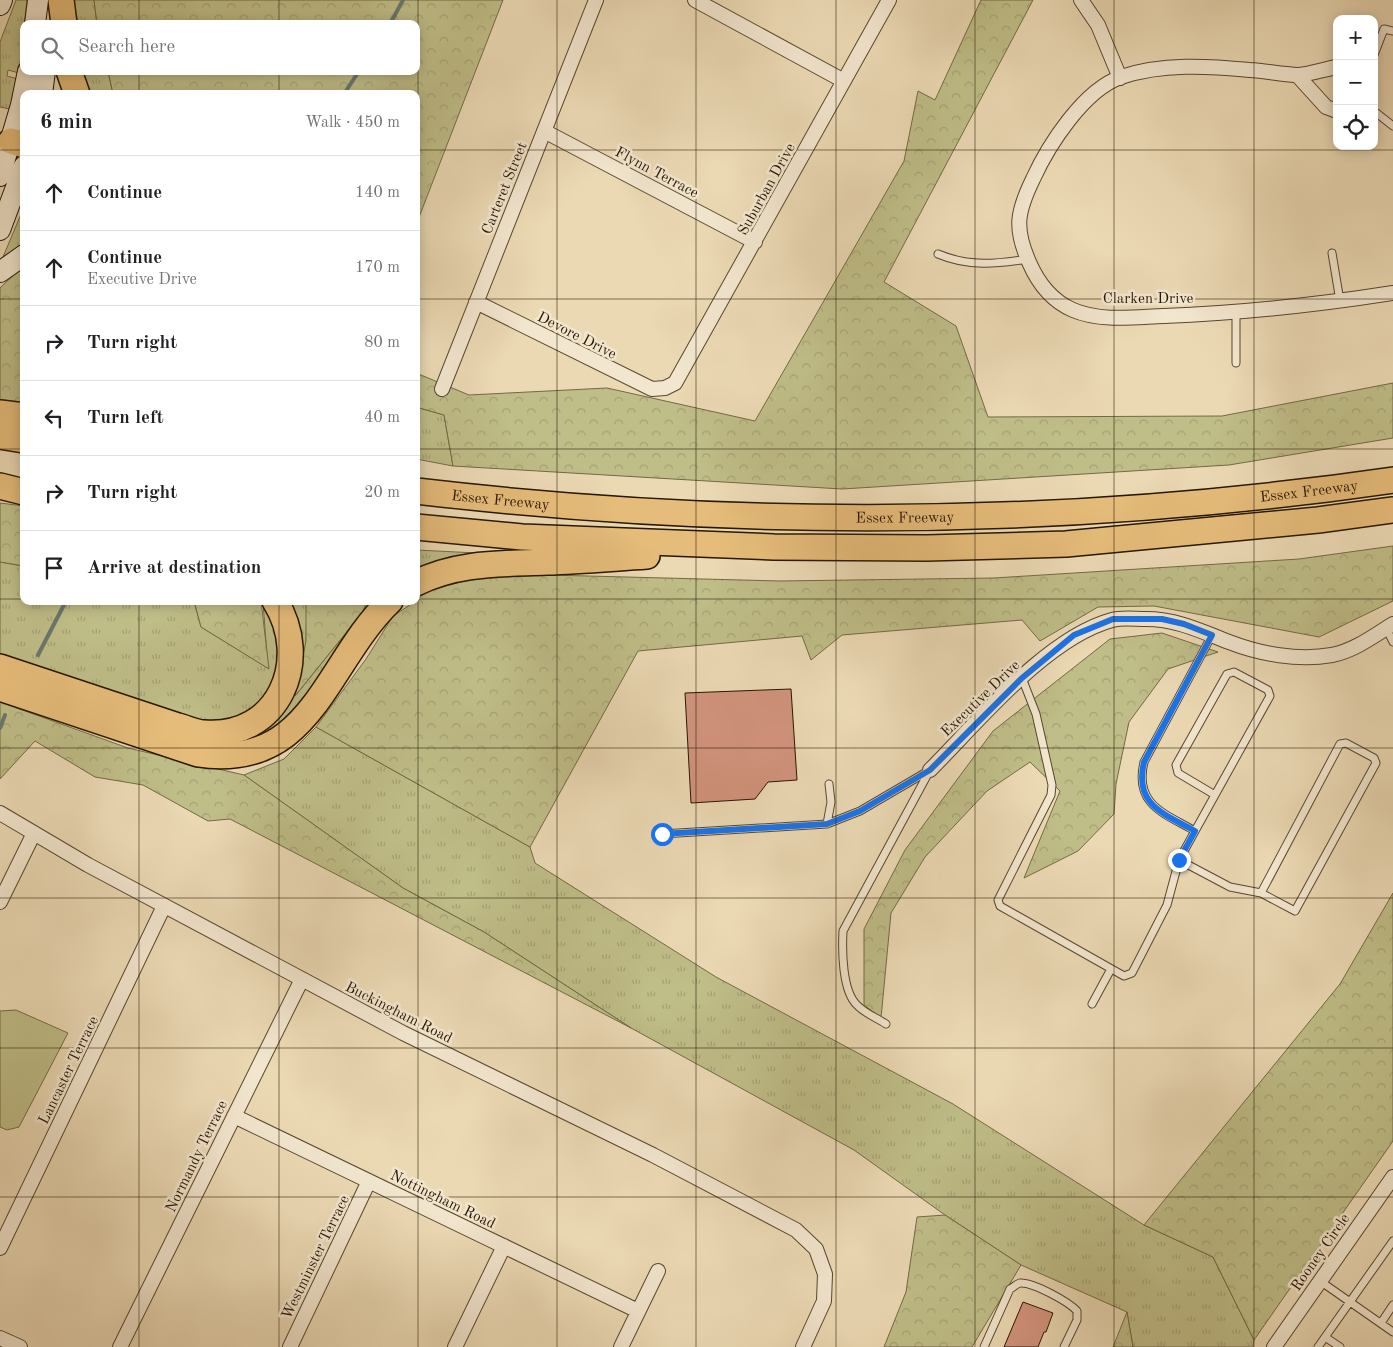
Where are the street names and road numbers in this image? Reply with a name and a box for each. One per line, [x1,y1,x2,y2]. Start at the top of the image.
street label: Carteret Street [480,140,531,237]
street label: Suburban Drive [736,141,799,238]
street label: Flynn Terrace [612,145,701,202]
street label: Clarken Drive [1103,292,1193,307]
street label: Devore Drive [534,310,618,363]
street label: Essex Freeway [1259,479,1359,506]
street label: Essex Freeway [450,489,550,513]
street label: Essex Freeway [856,511,955,527]
street label: Executive Drive [939,658,1023,740]
street label: Buckingham Road [342,980,454,1047]
street label: Lancaster Terrace [37,1014,102,1127]
street label: Normandy Terrace [164,1098,231,1215]
street label: Nottingham Road [387,1168,497,1232]
street label: Westminster Terrace [280,1193,353,1322]
street label: Rooney Circle [1289,1211,1353,1294]

